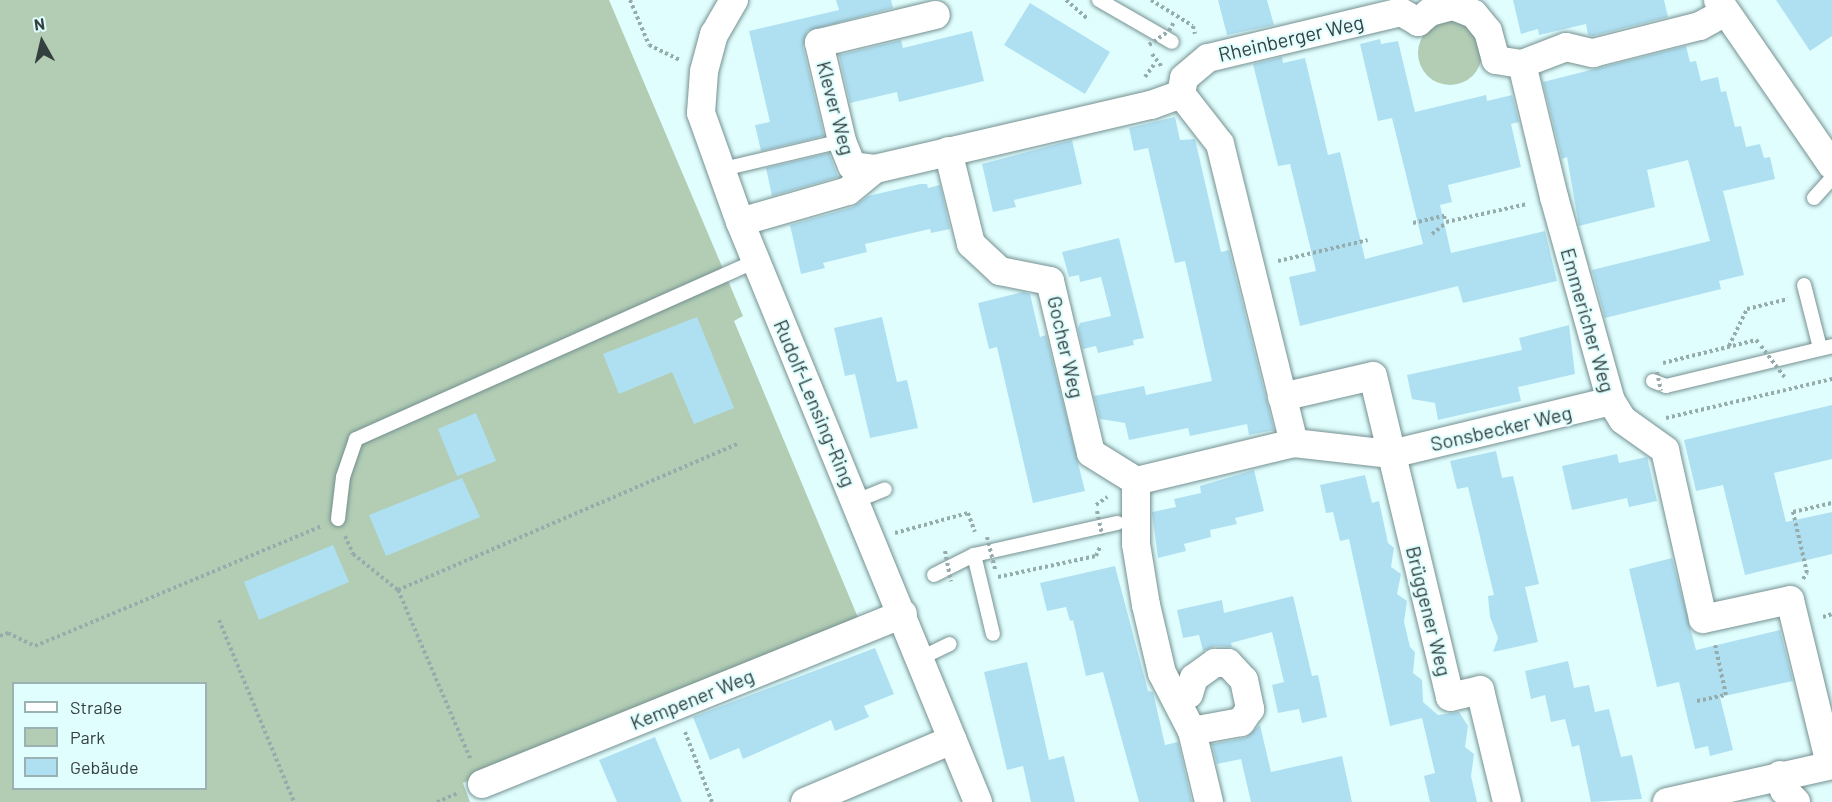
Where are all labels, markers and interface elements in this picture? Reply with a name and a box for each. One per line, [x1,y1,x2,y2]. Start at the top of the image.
street label: Rheinberger Weg [1216,10,1366,66]
north arrow [12,12,72,72]
text: N [33,14,46,34]
street label: Klever Weg [812,58,860,158]
street label: Emmericher Weg [1556,245,1620,395]
street label: Gocher Weg [1043,294,1089,400]
street label: Rudolf-Lensing-Ring [769,316,861,490]
street label: Sonsbecker Weg [1428,400,1574,456]
street label: Brüggener Weg [1401,543,1457,679]
street label: Kempener Weg [627,663,757,735]
legend [12,682,207,790]
text: Straße [70,696,122,718]
text: Park [70,726,105,748]
text: Gebäude [70,756,139,778]

